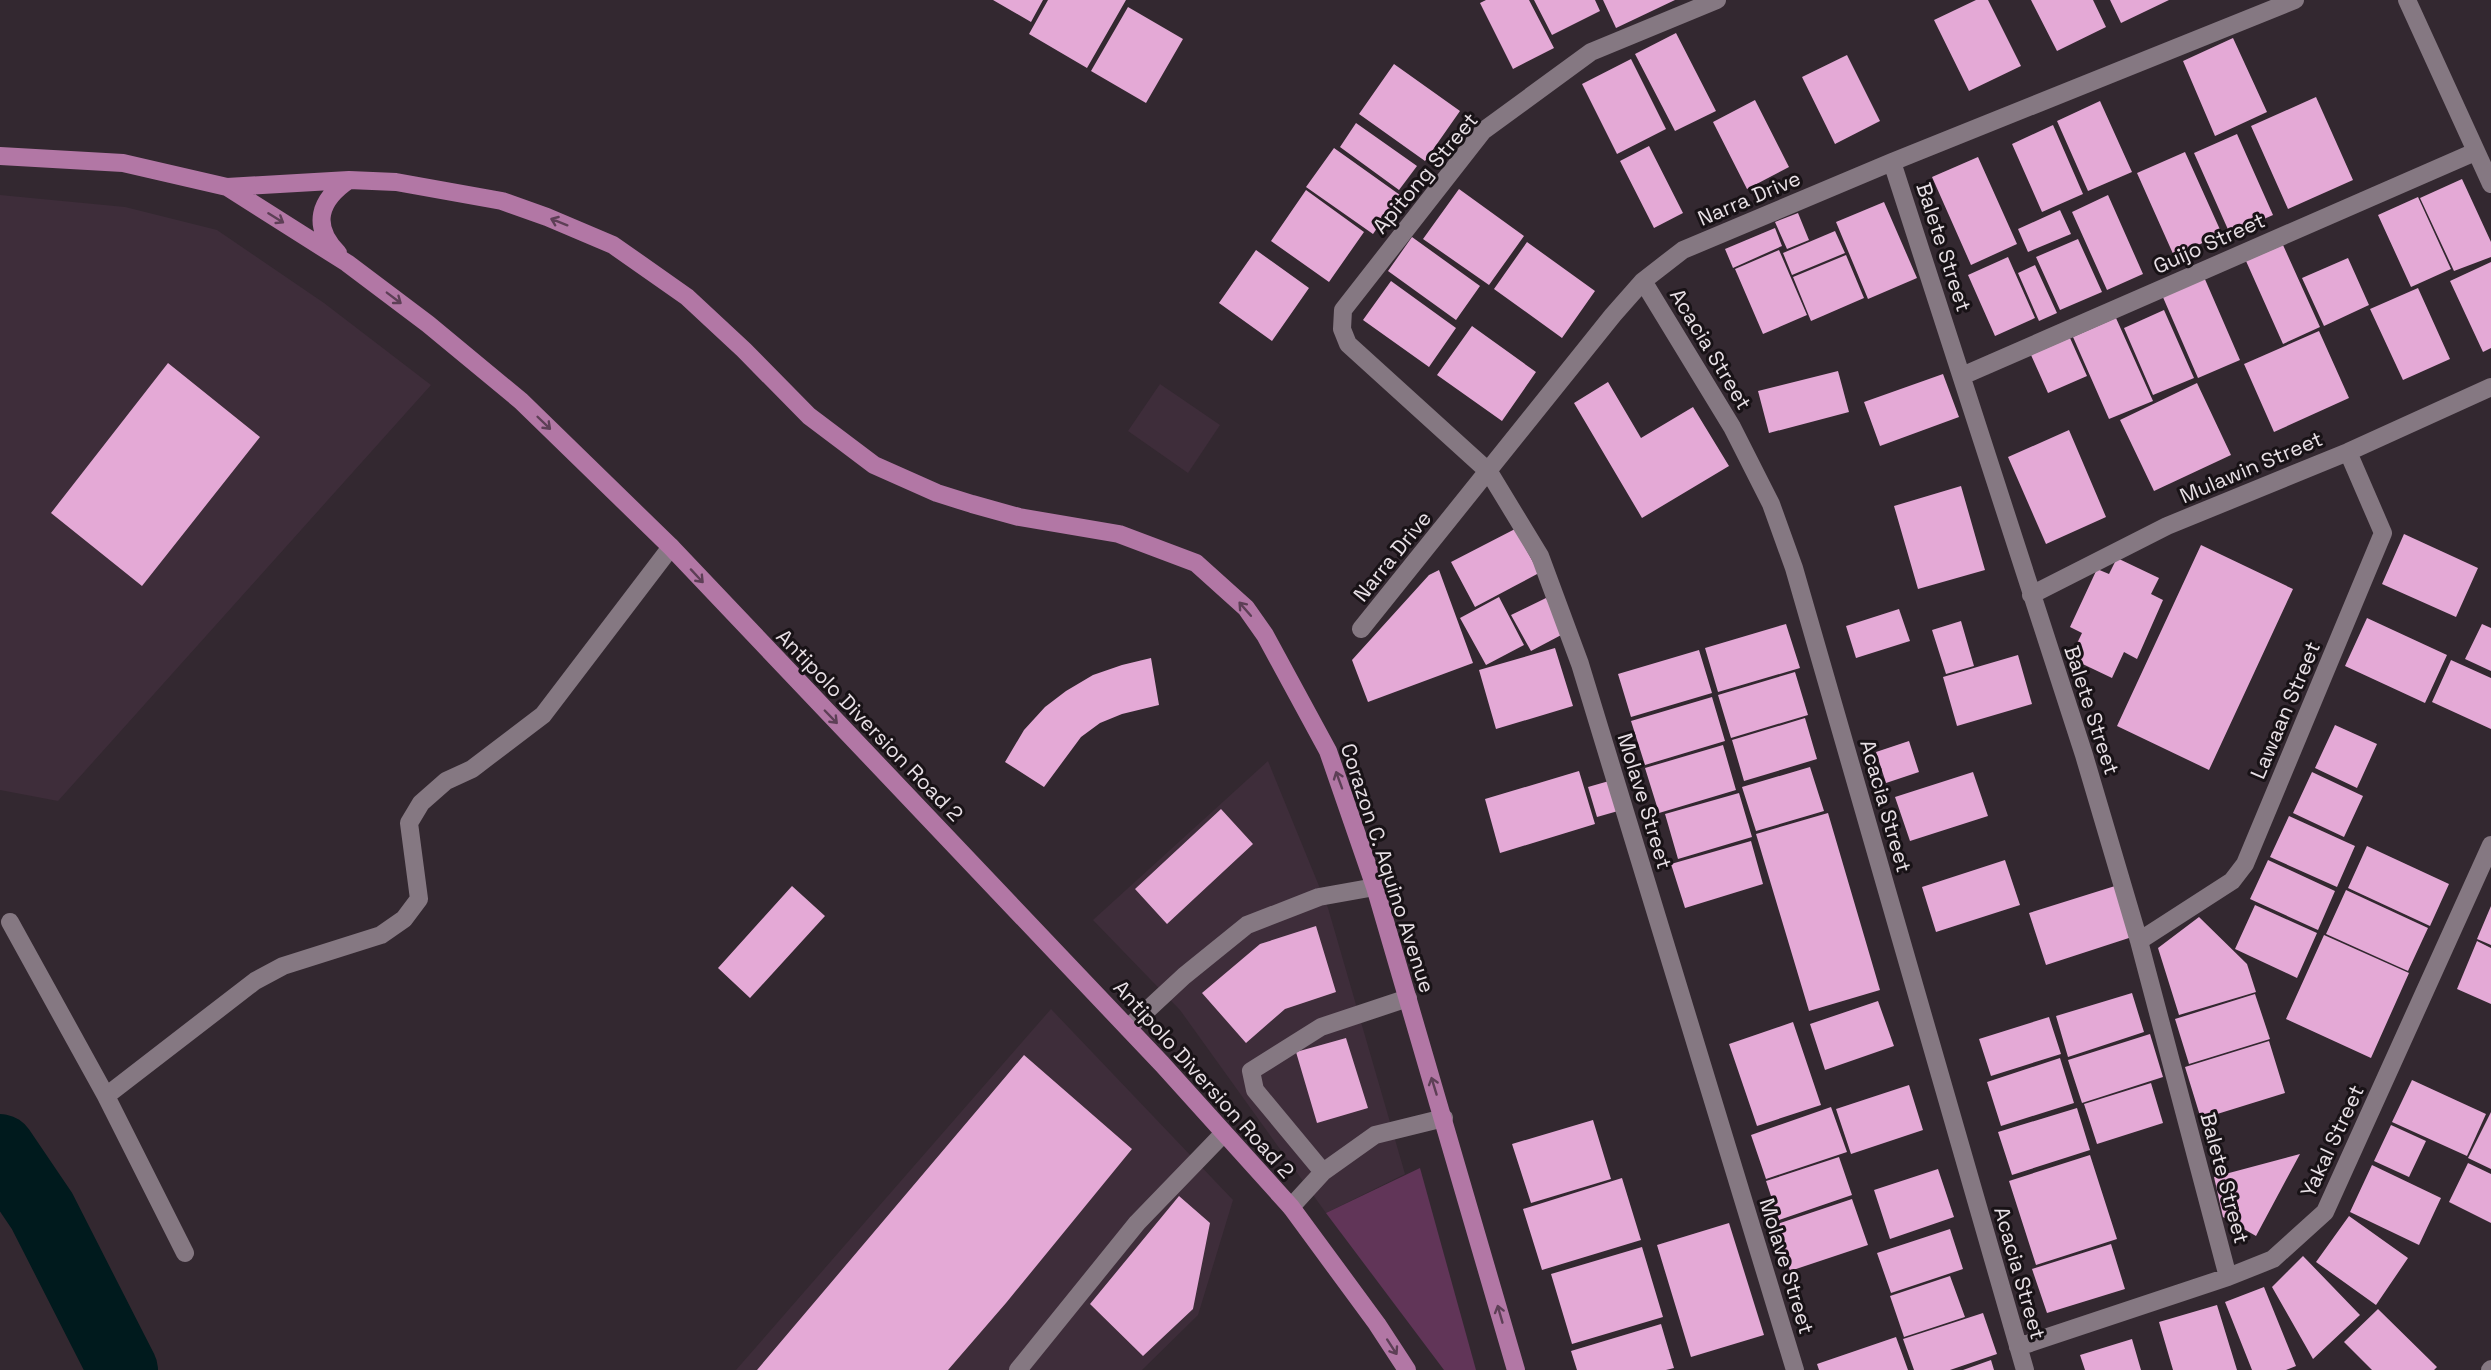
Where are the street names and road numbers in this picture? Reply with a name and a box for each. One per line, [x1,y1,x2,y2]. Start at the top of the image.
street label: Apitong Street [1366,107,1484,239]
street label: Narra Drive [1693,164,1805,232]
street label: Balete Street [1910,179,1978,315]
street label: Guijo Street [2149,206,2269,280]
street label: Acacia Street [1664,283,1758,415]
street label: Mulawin Street [2176,425,2326,509]
street label: Narra Drive [1347,505,1437,607]
street label: Antipolo Diversion Road 2 [771,623,969,827]
street label: Lawaan Street [2244,637,2326,783]
street label: Balete Street [2058,642,2126,778]
street label: Molave Street [1612,730,1678,872]
street label: Acacia Street [1854,736,1918,876]
street label: Corazon C. Aquino Avenue [1335,740,1441,996]
street label: Antipolo Diversion Road 2 [1108,974,1300,1184]
street label: Yakal Street [2294,1080,2370,1202]
street label: Balete Street [2195,1110,2255,1246]
street label: Molave Street [1754,1195,1820,1337]
street label: Acacia Street [1988,1203,2052,1343]

